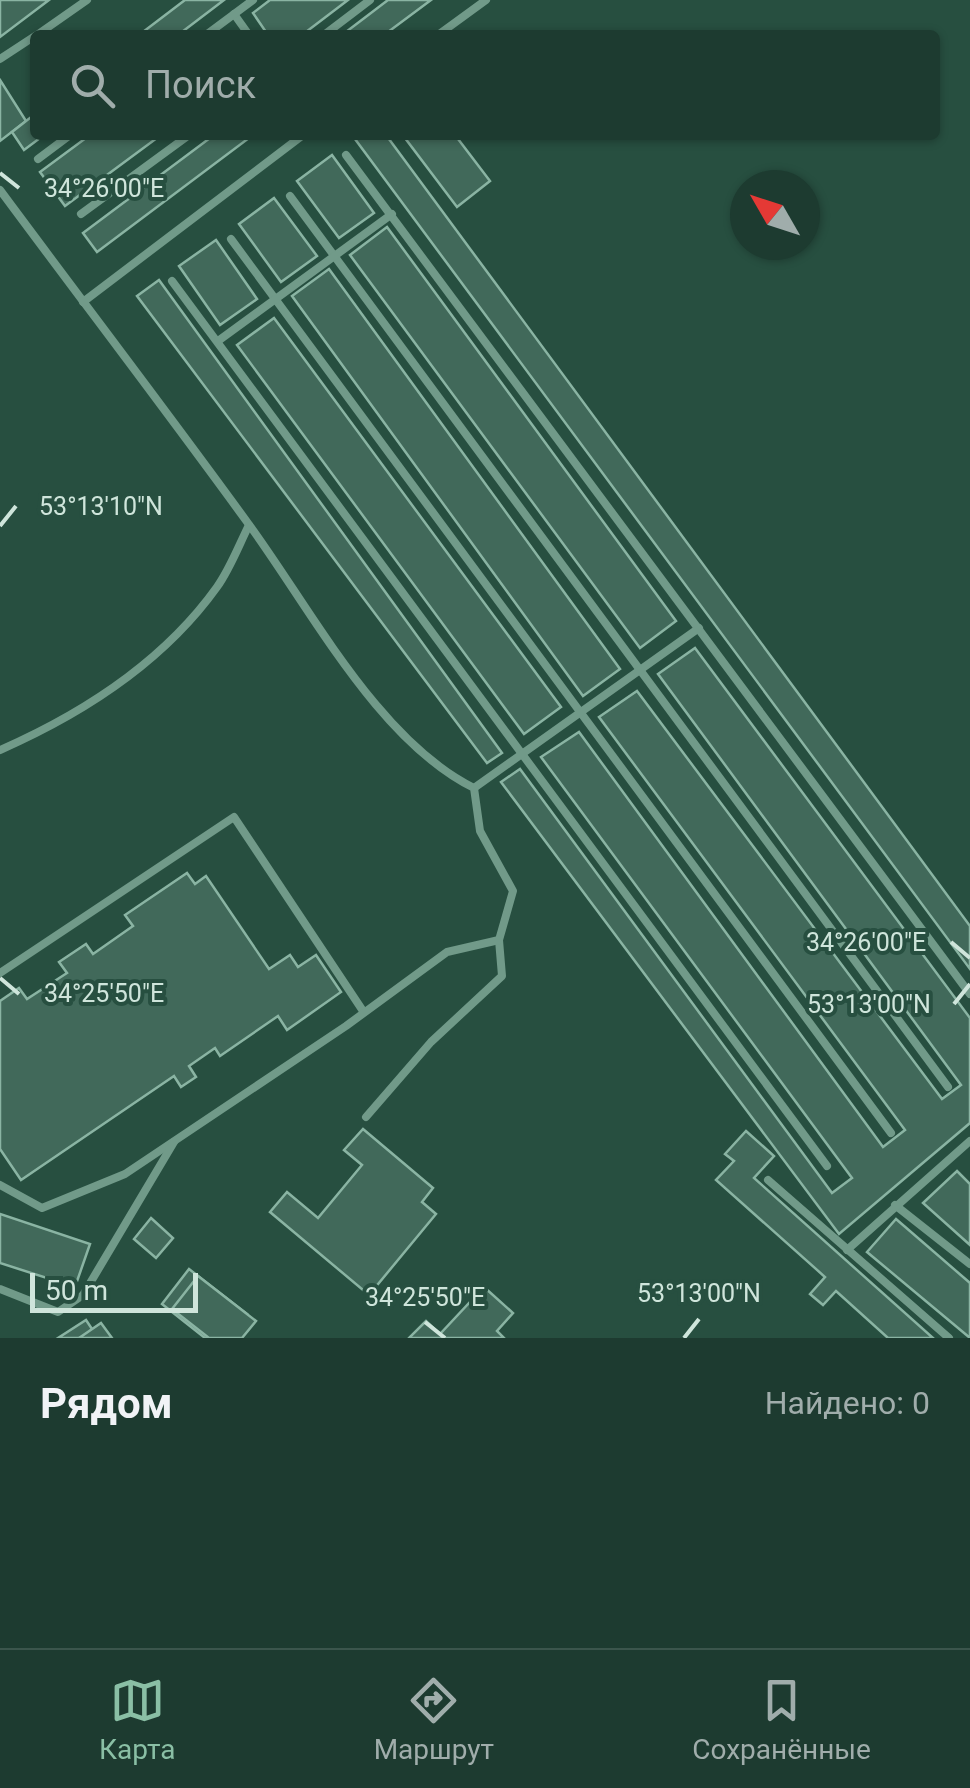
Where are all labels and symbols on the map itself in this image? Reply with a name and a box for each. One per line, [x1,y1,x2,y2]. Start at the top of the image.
north arrow [730,170,820,260]
text: 34°26'00"E [44,174,164,203]
text: 53°13'10"N [39,492,163,521]
text: 34°26'00"E [806,928,926,957]
text: 34°25'50"E [44,979,164,1008]
text: 53°13'00"N [807,990,931,1019]
scale bar [30,1268,198,1312]
text: 53°13'00"N [637,1279,761,1308]
text: 34°25'50"E [365,1283,485,1312]

